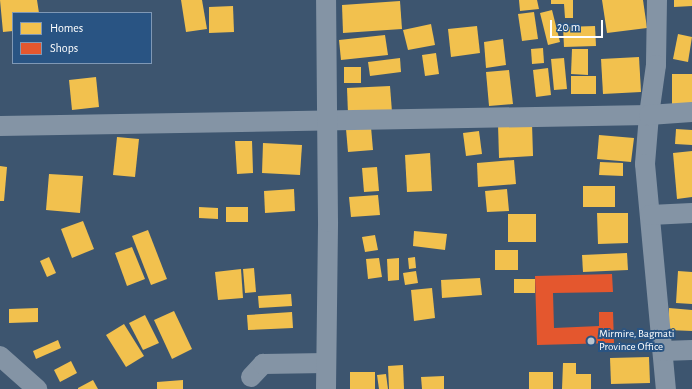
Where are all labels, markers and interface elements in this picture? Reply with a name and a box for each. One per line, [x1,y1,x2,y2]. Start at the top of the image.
legend [12,12,152,64]
scale bar [552,12,605,38]
text: 20 m [557,21,580,33]
text: Homes [50,22,83,34]
text: Shops [50,42,78,54]
place label: Mirmire, Bagmati Province Office [599,328,674,354]
marker: Mirmire, Bagmati Province Office [586,336,596,346]

